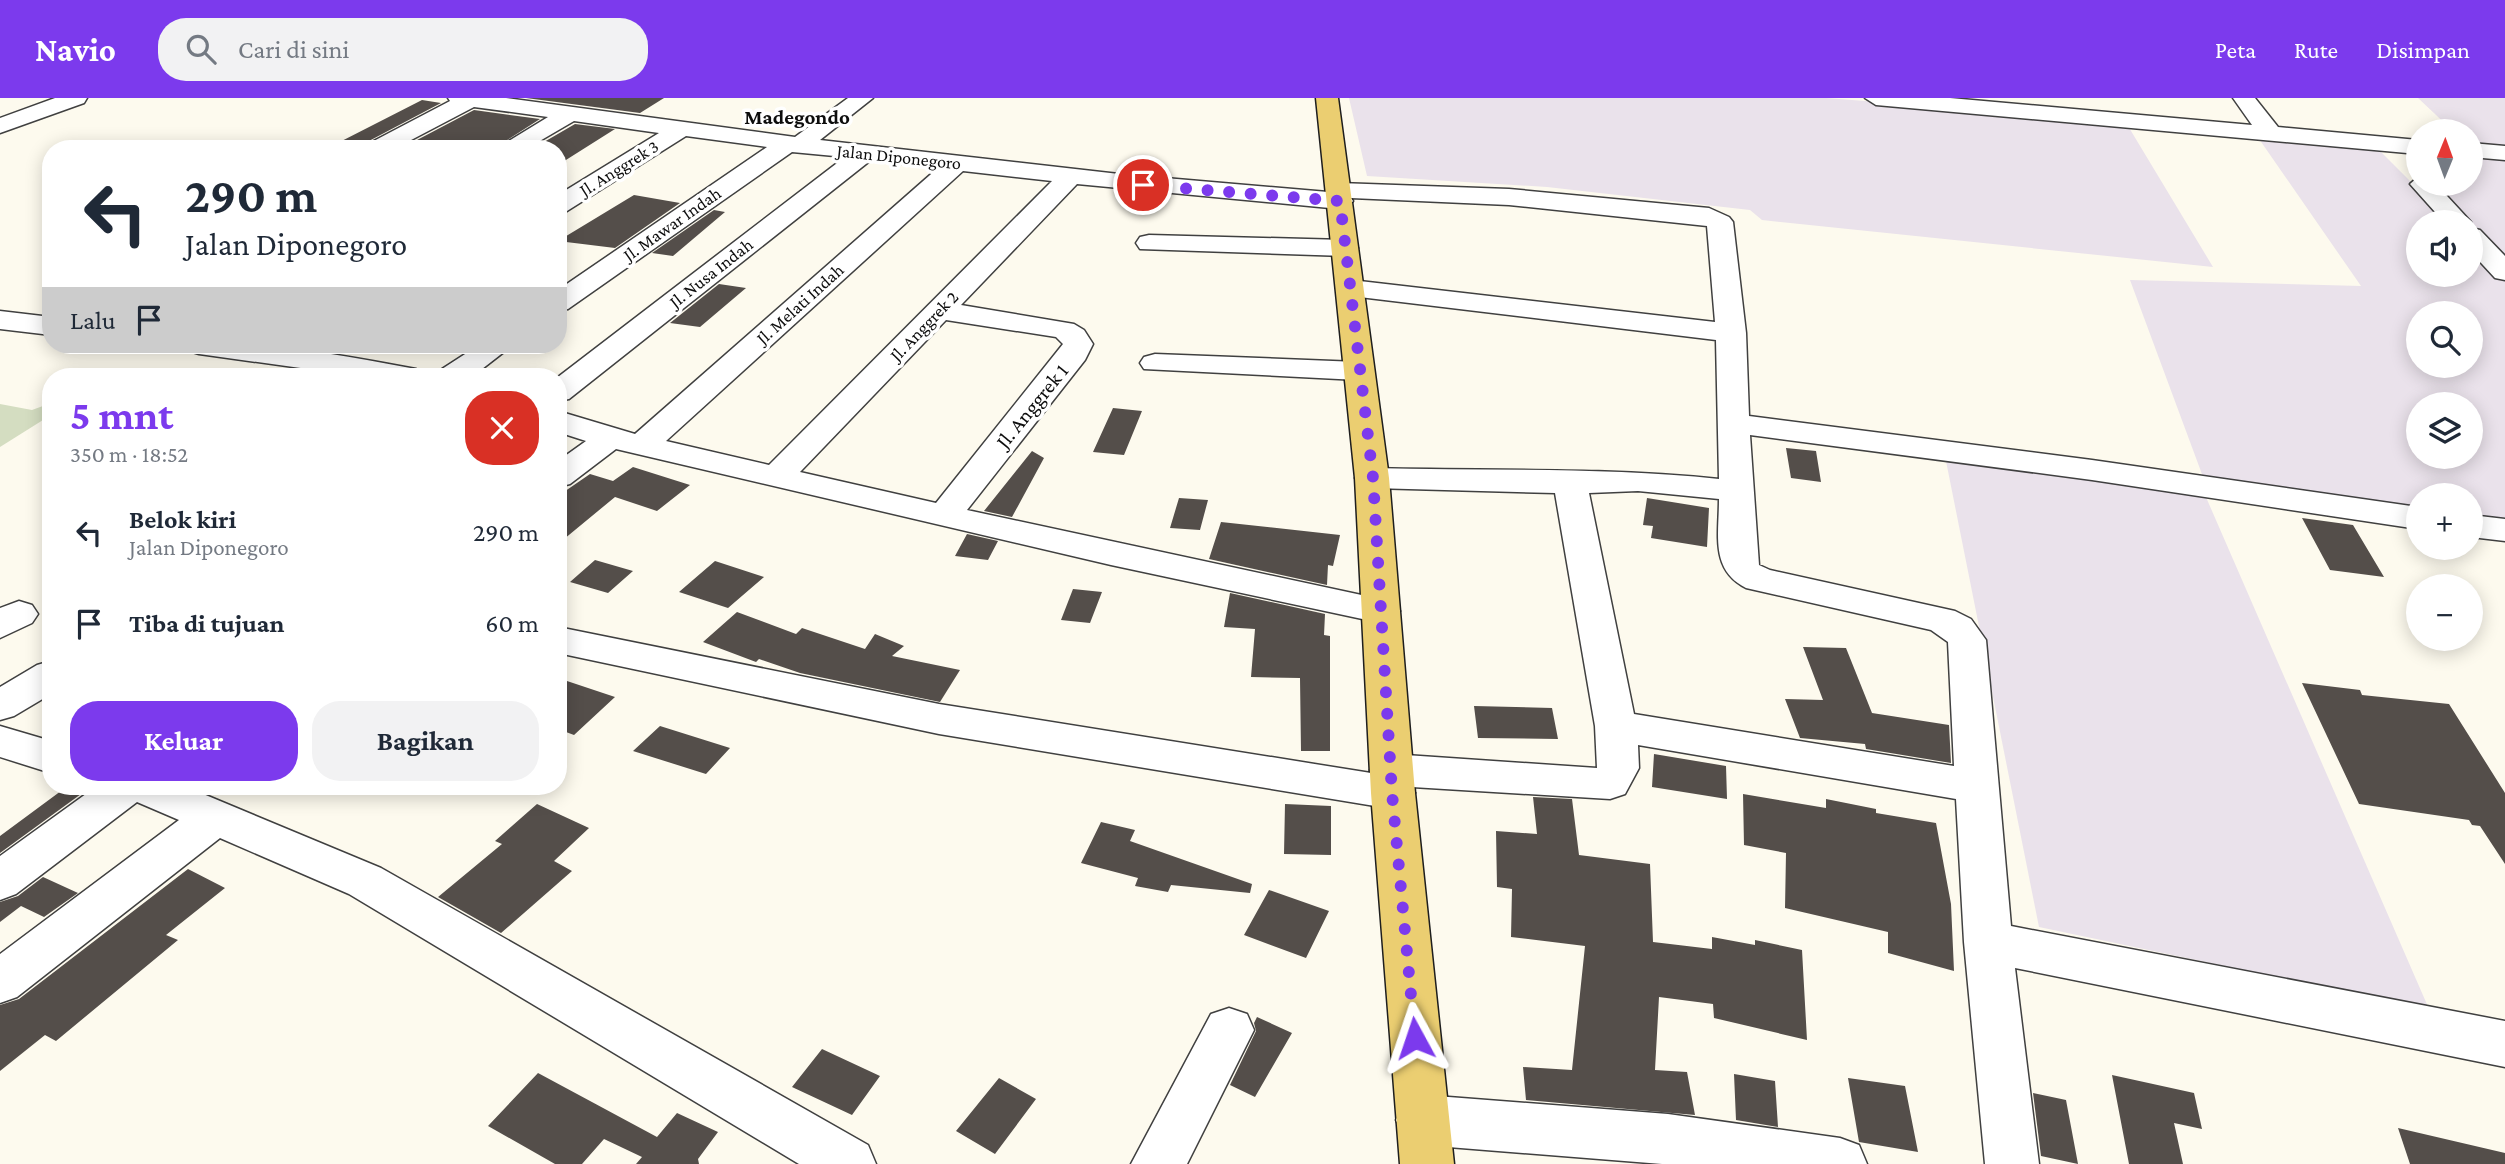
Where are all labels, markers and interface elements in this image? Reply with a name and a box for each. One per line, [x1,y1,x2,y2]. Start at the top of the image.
search box [158,18,648,81]
icon: search [182,30,220,68]
text: Navio [35,31,116,68]
text: Cari di sini [238,35,349,64]
text: Peta [2215,36,2256,63]
text: Rute [2294,36,2338,63]
text: Disimpan [2376,36,2470,63]
district label: Madegondo [744,105,850,129]
north arrow [2406,119,2483,196]
map controls [2406,119,2483,651]
street label: Jl. Anggrek 3 [574,136,662,201]
street label: Jalan Diponegoro [834,140,962,173]
pin [1113,155,1173,215]
icon: arrive [1124,166,1162,204]
icon: left [70,168,161,259]
text: 290 m [185,168,317,223]
street label: Jl. Mawar Indah [618,183,725,266]
button: sound [2406,210,2483,287]
text: Jalan Diponegoro [185,226,407,262]
street label: Jl. Nusa Indah [664,234,757,313]
street label: Jl. Melati Indah [751,259,848,350]
street label: Jl. Anggrek 2 [884,287,962,367]
icon: arrive [130,301,168,339]
button: search [2406,301,2483,378]
text: Lalu [70,306,116,335]
street label: Jl. Anggrek 1 [990,359,1073,454]
text: 5 mnt [70,391,173,438]
button: close [465,391,539,465]
button: layers [2406,392,2483,469]
text: 350 m · 18:52 [70,441,188,467]
button: + [2406,483,2483,560]
text: Belok kiri [129,505,236,534]
icon: left [70,514,108,552]
text: 290 m [473,518,539,547]
text: Jalan Diponegoro [129,534,289,560]
button: − [2406,574,2483,651]
icon: arrive [70,605,108,643]
text: Tiba di tujuan [129,609,284,638]
text: 60 m [485,609,539,638]
button: Keluar [70,701,298,781]
button: Bagikan [312,701,539,781]
position arrow [1378,1001,1452,1075]

